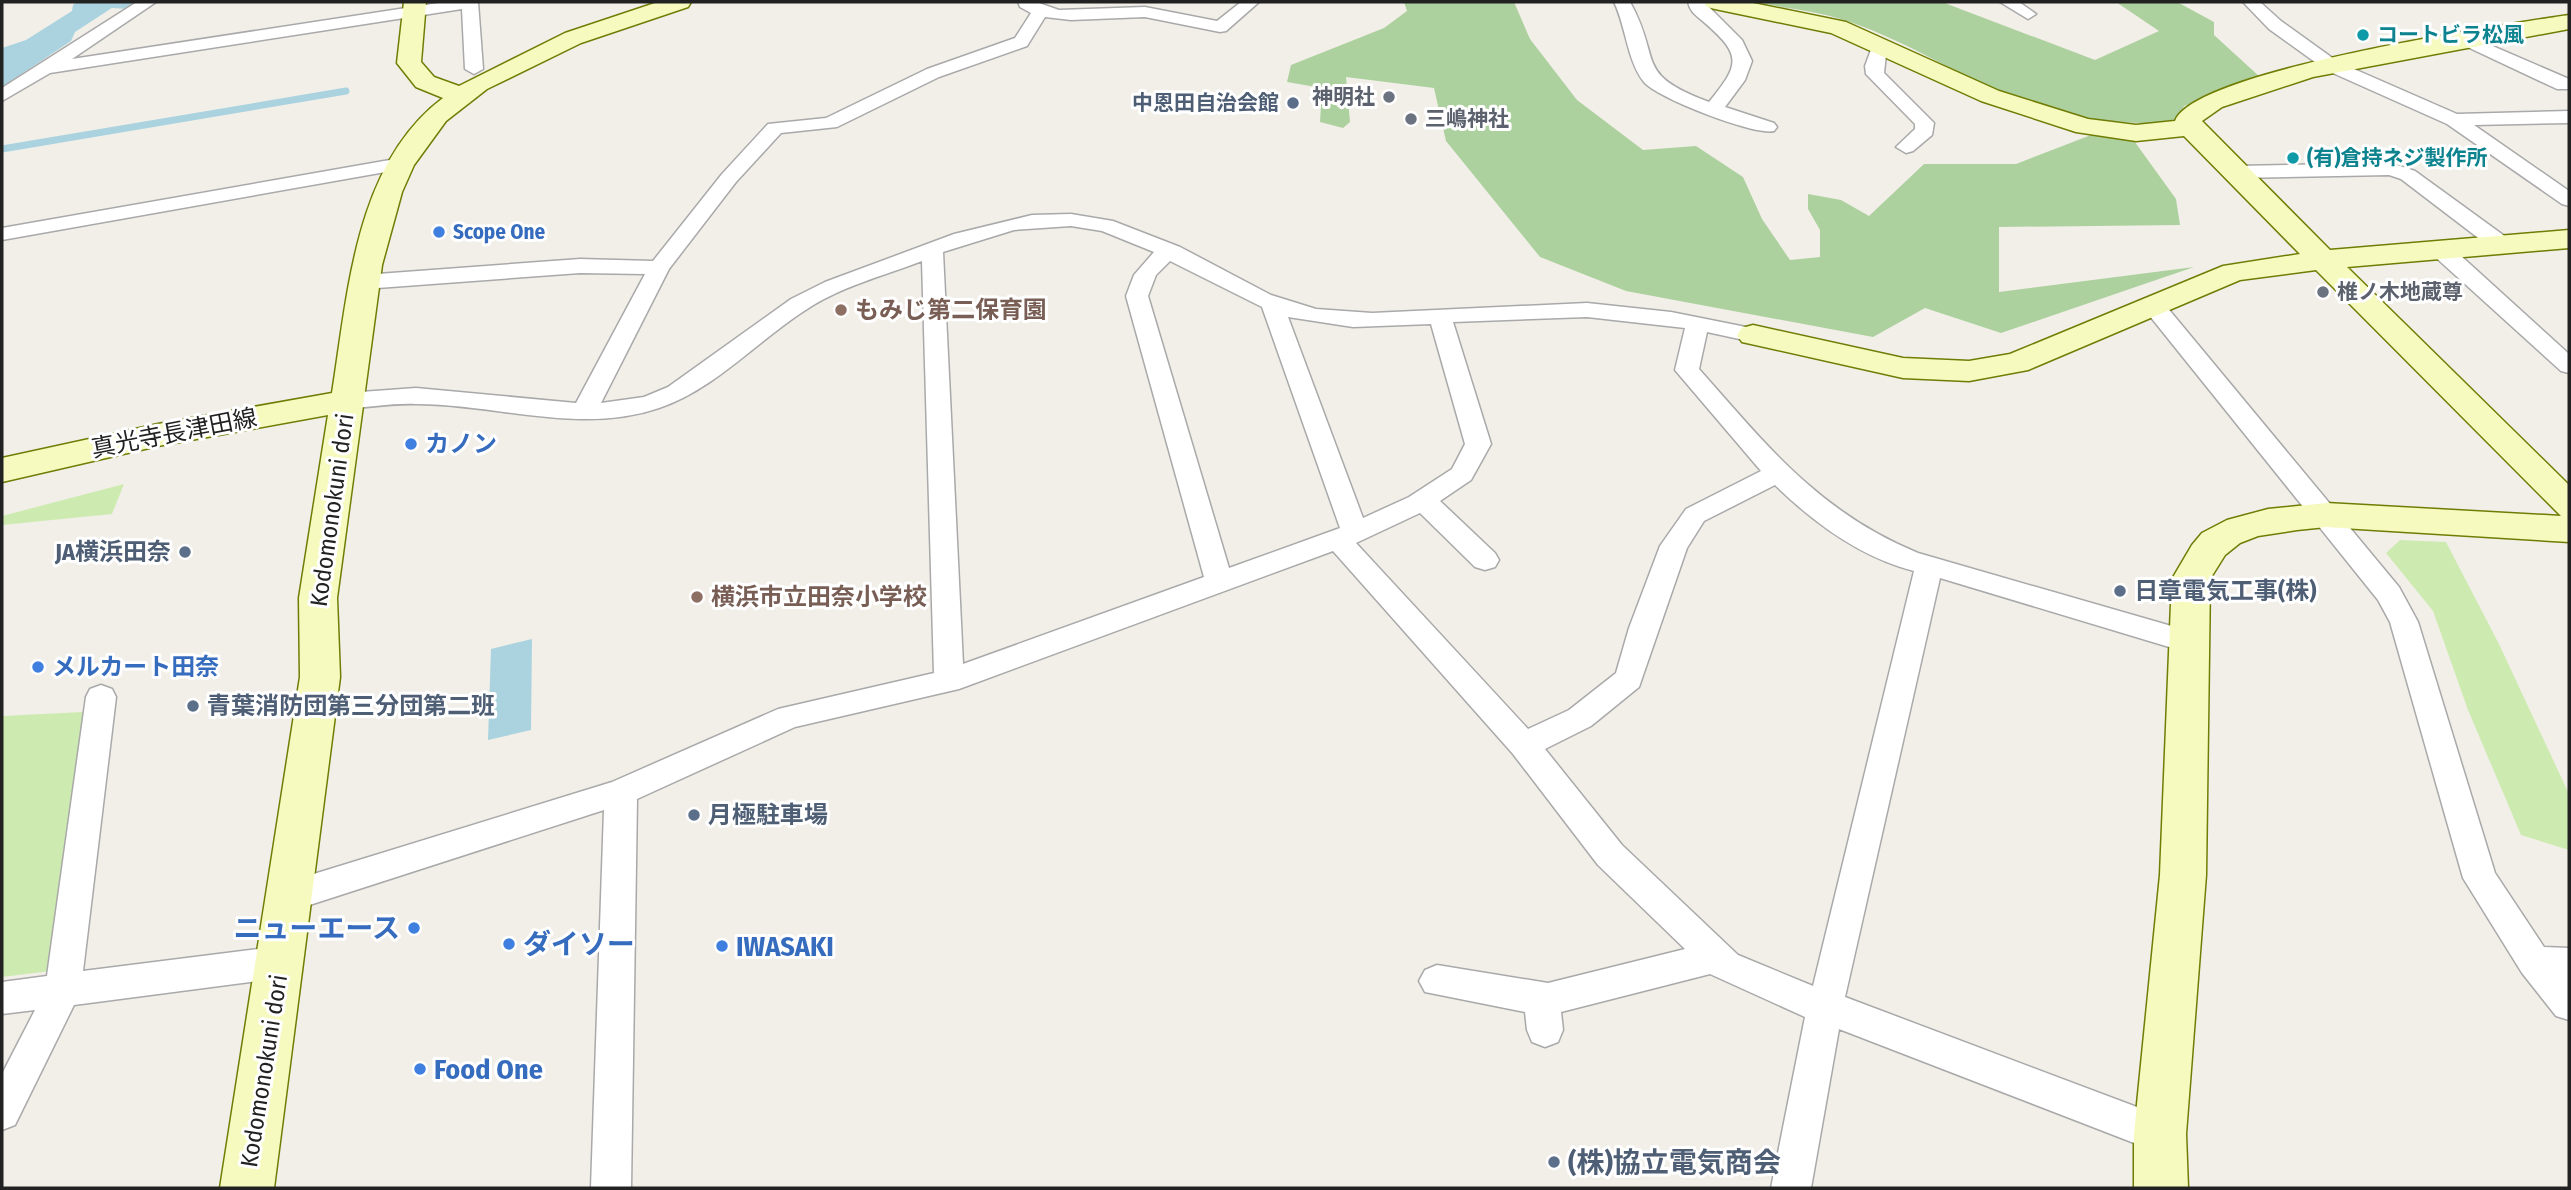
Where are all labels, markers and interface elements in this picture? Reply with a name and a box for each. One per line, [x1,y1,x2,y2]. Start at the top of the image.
place label: コートビラ松風 [2377,22,2524,48]
marker: コートビラ松風 [2355,27,2371,43]
place label: 神明社 [1312,84,1375,110]
marker: 神明社 [1381,89,1397,105]
place label: 中恩田自治会館 [1132,90,1279,116]
marker: 中恩田自治会館 [1285,95,1301,111]
place label: 三嶋神社 [1425,106,1509,132]
marker: 三嶋神社 [1403,111,1419,127]
place label: (有)倉持ネジ製作所 [2307,145,2488,171]
marker: (有)倉持ネジ製作所 [2285,150,2301,166]
place label: Scope One [453,219,546,245]
marker: Scope One [431,224,447,240]
place label: 椎ノ木地蔵尊 [2337,279,2463,305]
marker: 椎ノ木地蔵尊 [2315,284,2331,300]
place label: もみじ第二保育園 [855,296,1047,324]
marker: もみじ第二保育園 [833,302,849,318]
street label: 真光寺長津田線 [89,403,259,463]
street label: Kodomonokuni dori [305,412,359,608]
place label: カノン [425,430,497,458]
marker: カノン [403,436,419,452]
place label: JA横浜田奈 [54,538,171,566]
marker: JA横浜田奈 [177,544,193,560]
place label: 日章電気工事(株) [2134,577,2316,605]
place label: 横浜市立田奈小学校 [711,583,927,611]
marker: 日章電気工事(株) [2112,583,2128,599]
marker: 横浜市立田奈小学校 [689,589,705,605]
place label: メルカート田奈 [52,653,219,681]
marker: メルカート田奈 [30,659,46,675]
place label: 青葉消防団第三分団第二班 [207,692,495,720]
marker: 青葉消防団第三分団第二班 [185,698,201,714]
place label: 月極駐車場 [708,801,828,829]
marker: 月極駐車場 [686,807,702,823]
place label: ニューエース [233,912,400,945]
marker: ニューエース [406,920,422,936]
place label: ダイソー [523,928,635,961]
place label: IWASAKI [736,930,834,963]
marker: ダイソー [501,936,517,952]
marker: IWASAKI [714,938,730,954]
street label: Kodomonokuni dori [235,973,293,1169]
place label: Food One [434,1053,543,1086]
marker: Food One [412,1061,428,1077]
place label: (株)協立電気商会 [1568,1146,1781,1179]
marker: (株)協立電気商会 [1546,1154,1562,1170]

